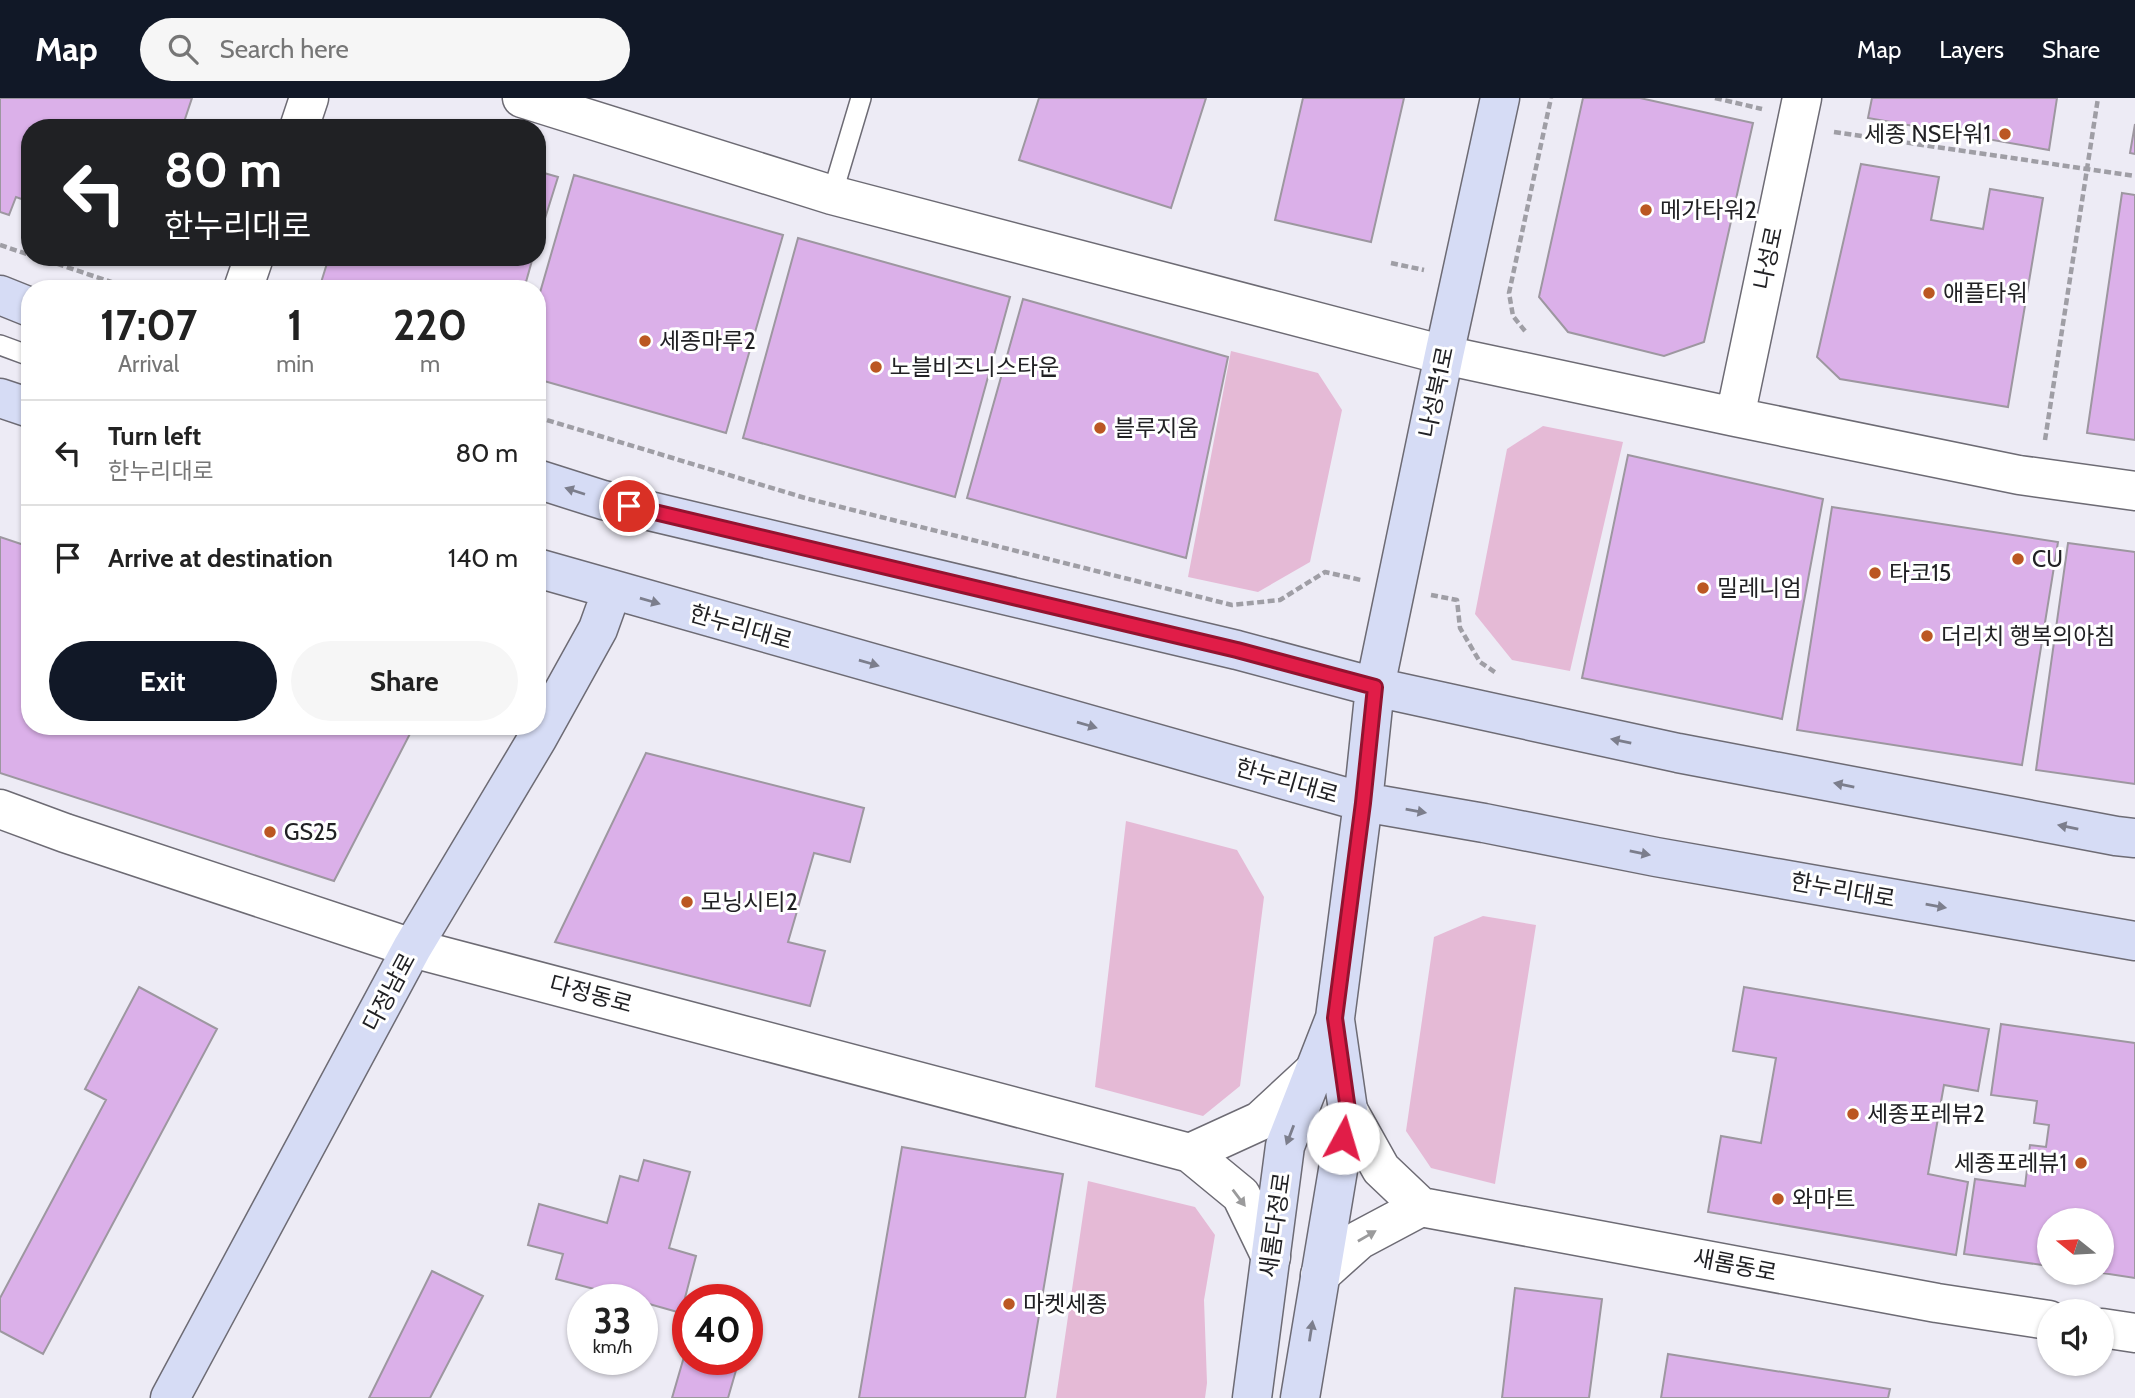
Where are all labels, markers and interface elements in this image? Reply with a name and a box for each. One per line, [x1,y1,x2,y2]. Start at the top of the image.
search box [140,18,630,81]
text: Map [35,29,98,69]
icon: search [164,30,202,68]
text: Search here [220,33,349,65]
text: Map [1857,35,1901,64]
text: Layers [1939,35,2004,64]
text: Share [2042,35,2100,64]
place label: 세종 NS타워1 [1864,120,1991,148]
marker: 세종 NS타워1 [1997,126,2013,142]
text: 80 m [164,140,282,199]
icon: left [49,147,140,238]
place label: 메가타워2 [1660,196,1757,224]
marker: 메가타워2 [1638,202,1654,218]
text: 한누리대로 [164,206,311,245]
street label: 나성로 [1748,224,1788,292]
place label: 애플타워 [1943,279,2028,307]
marker: 애플타워 [1921,285,1937,301]
text: 17:07 [100,299,197,351]
text: 1 [287,299,303,351]
text: 220 [393,299,467,351]
place label: 세종마루2 [659,327,756,355]
marker: 세종마루2 [637,333,653,349]
street label: 나성북1로 [1413,344,1459,440]
text: Arrival [118,350,179,378]
text: min [276,350,314,378]
text: m [420,350,440,378]
place label: 노블비즈니스타운 [890,353,1059,381]
marker: 노블비즈니스타운 [868,359,884,375]
place label: 블루지움 [1114,414,1199,442]
text: Turn left [108,420,201,452]
marker: 블루지움 [1092,420,1108,436]
icon: left [49,434,87,472]
text: 80 m [455,437,518,469]
text: 한누리대로 [108,457,214,485]
pin [599,476,659,536]
one-way arrow [564,485,585,496]
icon: arrive [610,487,648,525]
icon: arrive [49,539,87,577]
text: Arrive at destination [108,542,333,574]
text: 140 m [448,542,518,574]
place label: CU [2032,545,2063,573]
marker: CU [2010,551,2026,567]
place label: 타코15 [1889,559,1951,587]
marker: 타코15 [1867,565,1883,581]
place label: 밀레니엄 [1717,574,1802,602]
marker: 밀레니엄 [1695,580,1711,596]
one-way arrow [640,596,661,606]
street label: 한누리대로 [686,599,796,655]
place label: 더리치 행복의아침 [1941,622,2115,650]
marker: 더리치 행복의아침 [1919,628,1935,644]
button: Exit [49,641,277,721]
button: Share [291,641,518,721]
one-way arrow [858,658,879,668]
one-way arrow [1077,720,1099,731]
one-way arrow [1610,735,1632,746]
street label: 한누리대로 [1232,753,1342,809]
one-way arrow [1833,779,1855,790]
one-way arrow [1405,806,1427,817]
place label: GS25 [284,818,337,846]
one-way arrow [2057,821,2079,832]
marker: GS25 [262,824,278,840]
one-way arrow [1629,848,1651,859]
street label: 한누리대로 [1788,867,1898,913]
place label: 모닝시티2 [701,888,798,916]
marker: 모닝시티2 [679,894,695,910]
one-way arrow [1925,901,1947,912]
street label: 다정남로 [357,948,421,1036]
street label: 다정동로 [546,970,636,1018]
place label: 세종포레뷰2 [1867,1100,1985,1128]
position arrow [1306,1101,1380,1175]
marker: 세종포레뷰2 [1845,1106,1861,1122]
one-way arrow [1284,1125,1295,1146]
place label: 세종포레뷰1 [1954,1149,2067,1177]
marker: 세종포레뷰1 [2073,1155,2089,1171]
street label: 새롬다정로 [1254,1171,1296,1279]
place label: 와마트 [1792,1185,1855,1213]
one-way arrow [1232,1188,1247,1206]
marker: 와마트 [1770,1191,1786,1207]
north arrow [2037,1208,2114,1284]
map controls [2037,1208,2114,1376]
one-way arrow [1357,1230,1376,1242]
street label: 새롬동로 [1691,1243,1779,1287]
speed limit sign: 40 [672,1284,763,1375]
place label: 마켓세종 [1023,1290,1108,1318]
marker: 마켓세종 [1001,1296,1017,1312]
text: 33 [594,1299,631,1342]
button: sound [2037,1299,2114,1376]
one-way arrow [1306,1320,1317,1342]
text: km/h [593,1336,632,1358]

